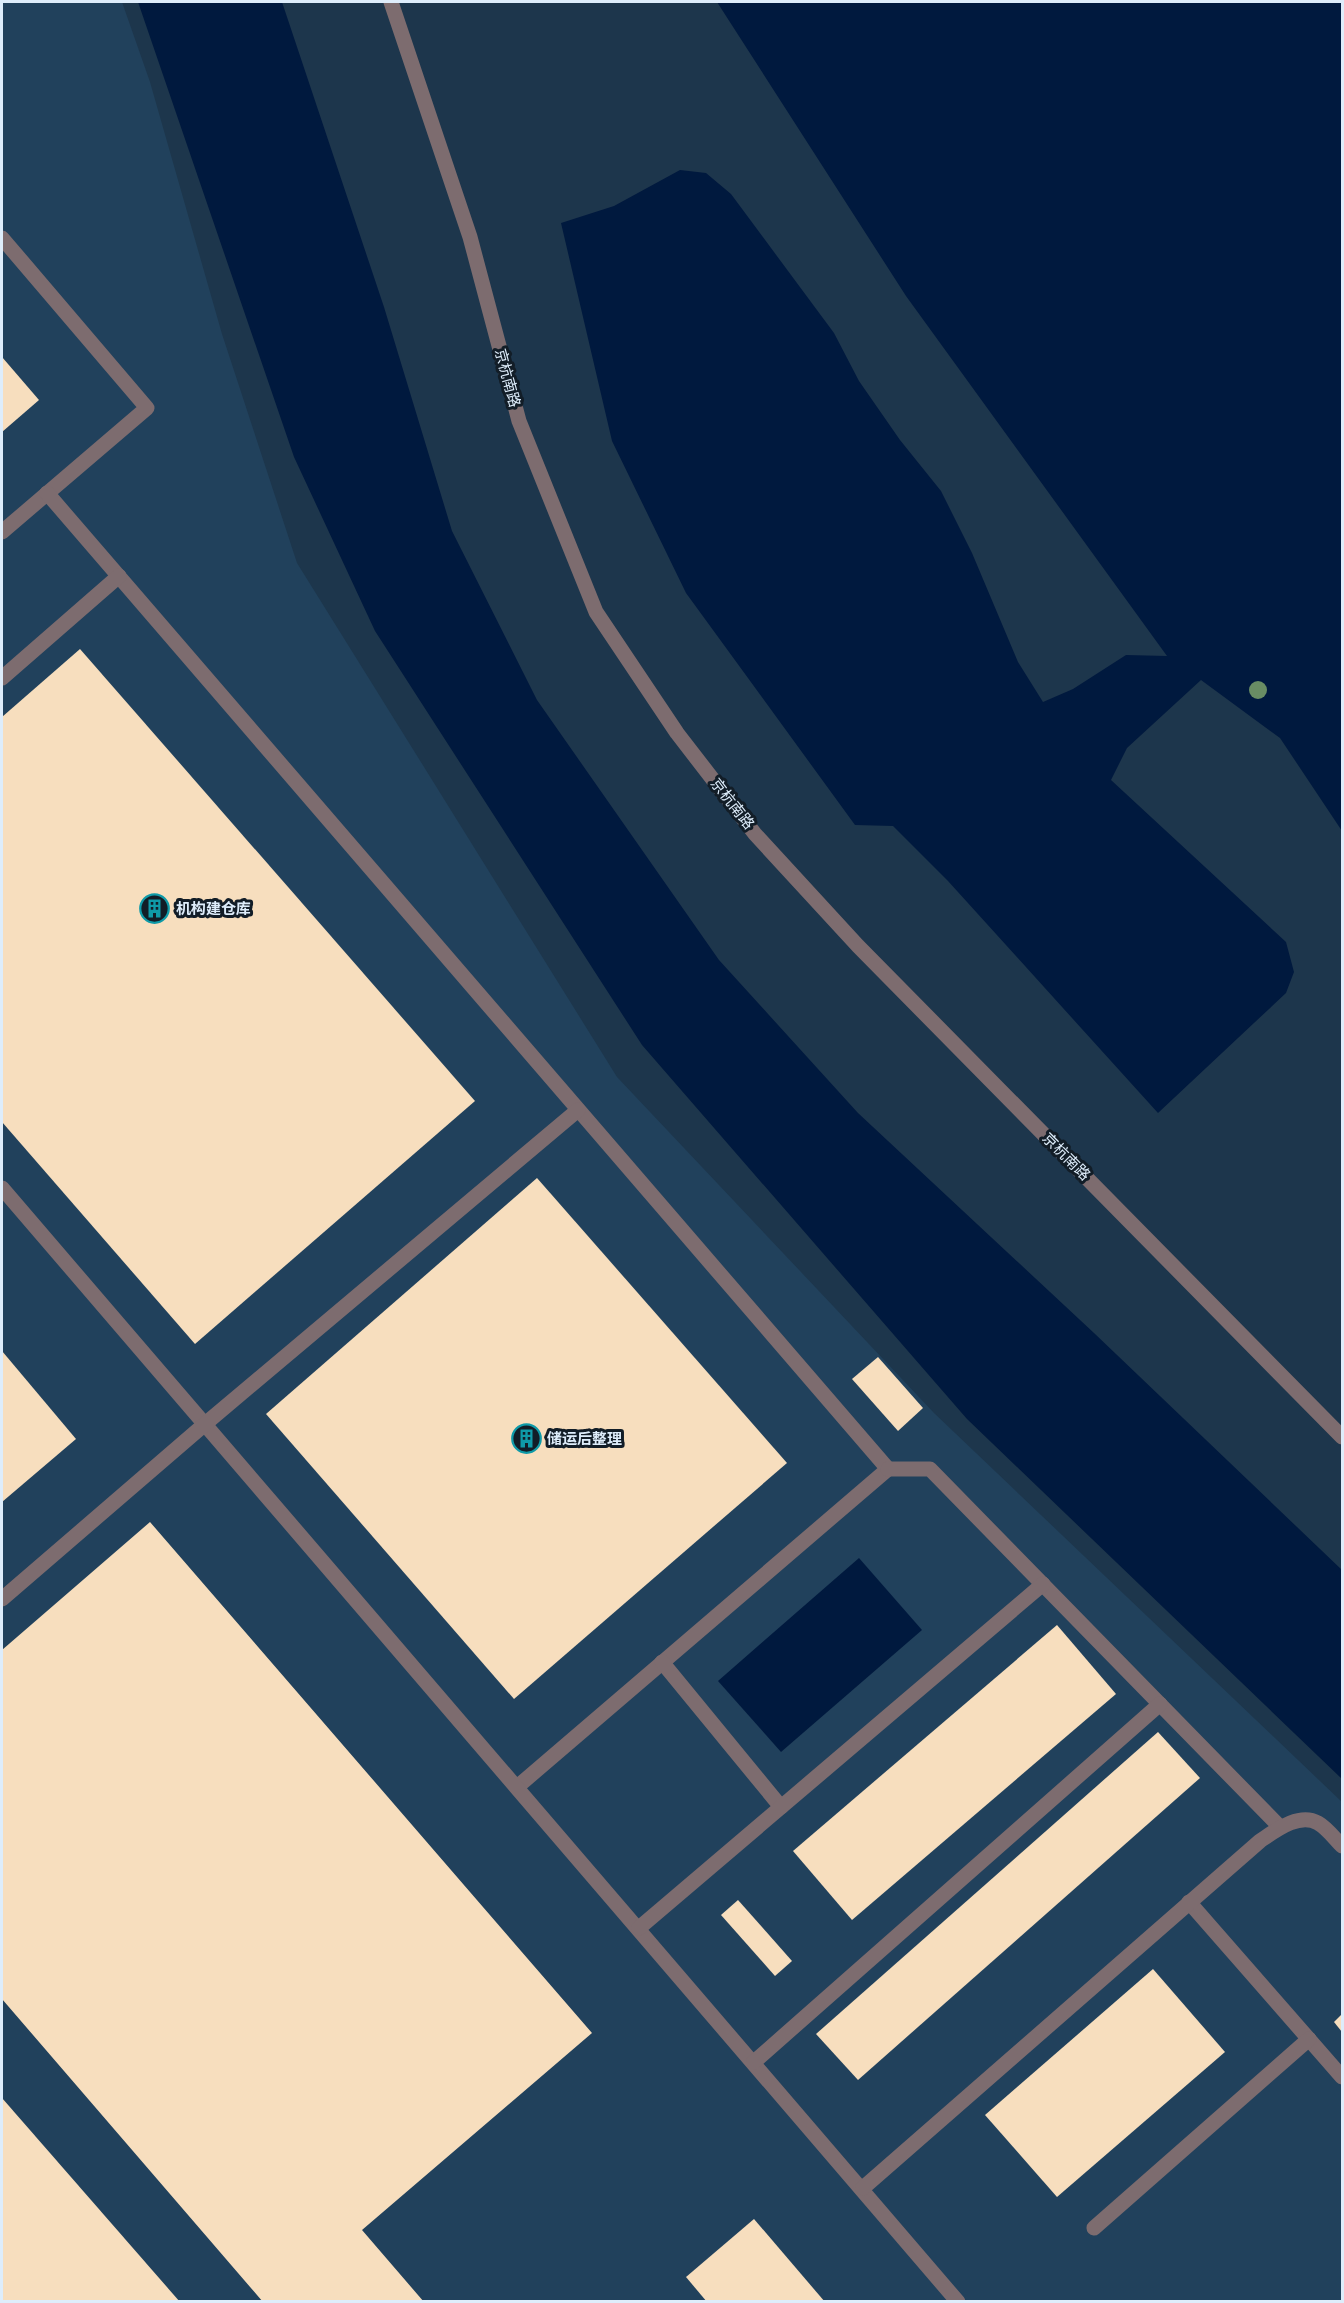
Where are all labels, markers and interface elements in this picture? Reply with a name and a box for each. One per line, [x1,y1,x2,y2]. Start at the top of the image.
street label: 京杭南路 [489,346,525,410]
street label: 京杭南路 [705,774,759,834]
building icon: 机构建仓库 [139,893,171,925]
place label: 机构建仓库 [176,899,251,920]
street label: 京杭南路 [1037,1128,1095,1186]
building icon: 储运后整理 [510,1423,542,1455]
place label: 储运后整理 [547,1429,622,1450]

